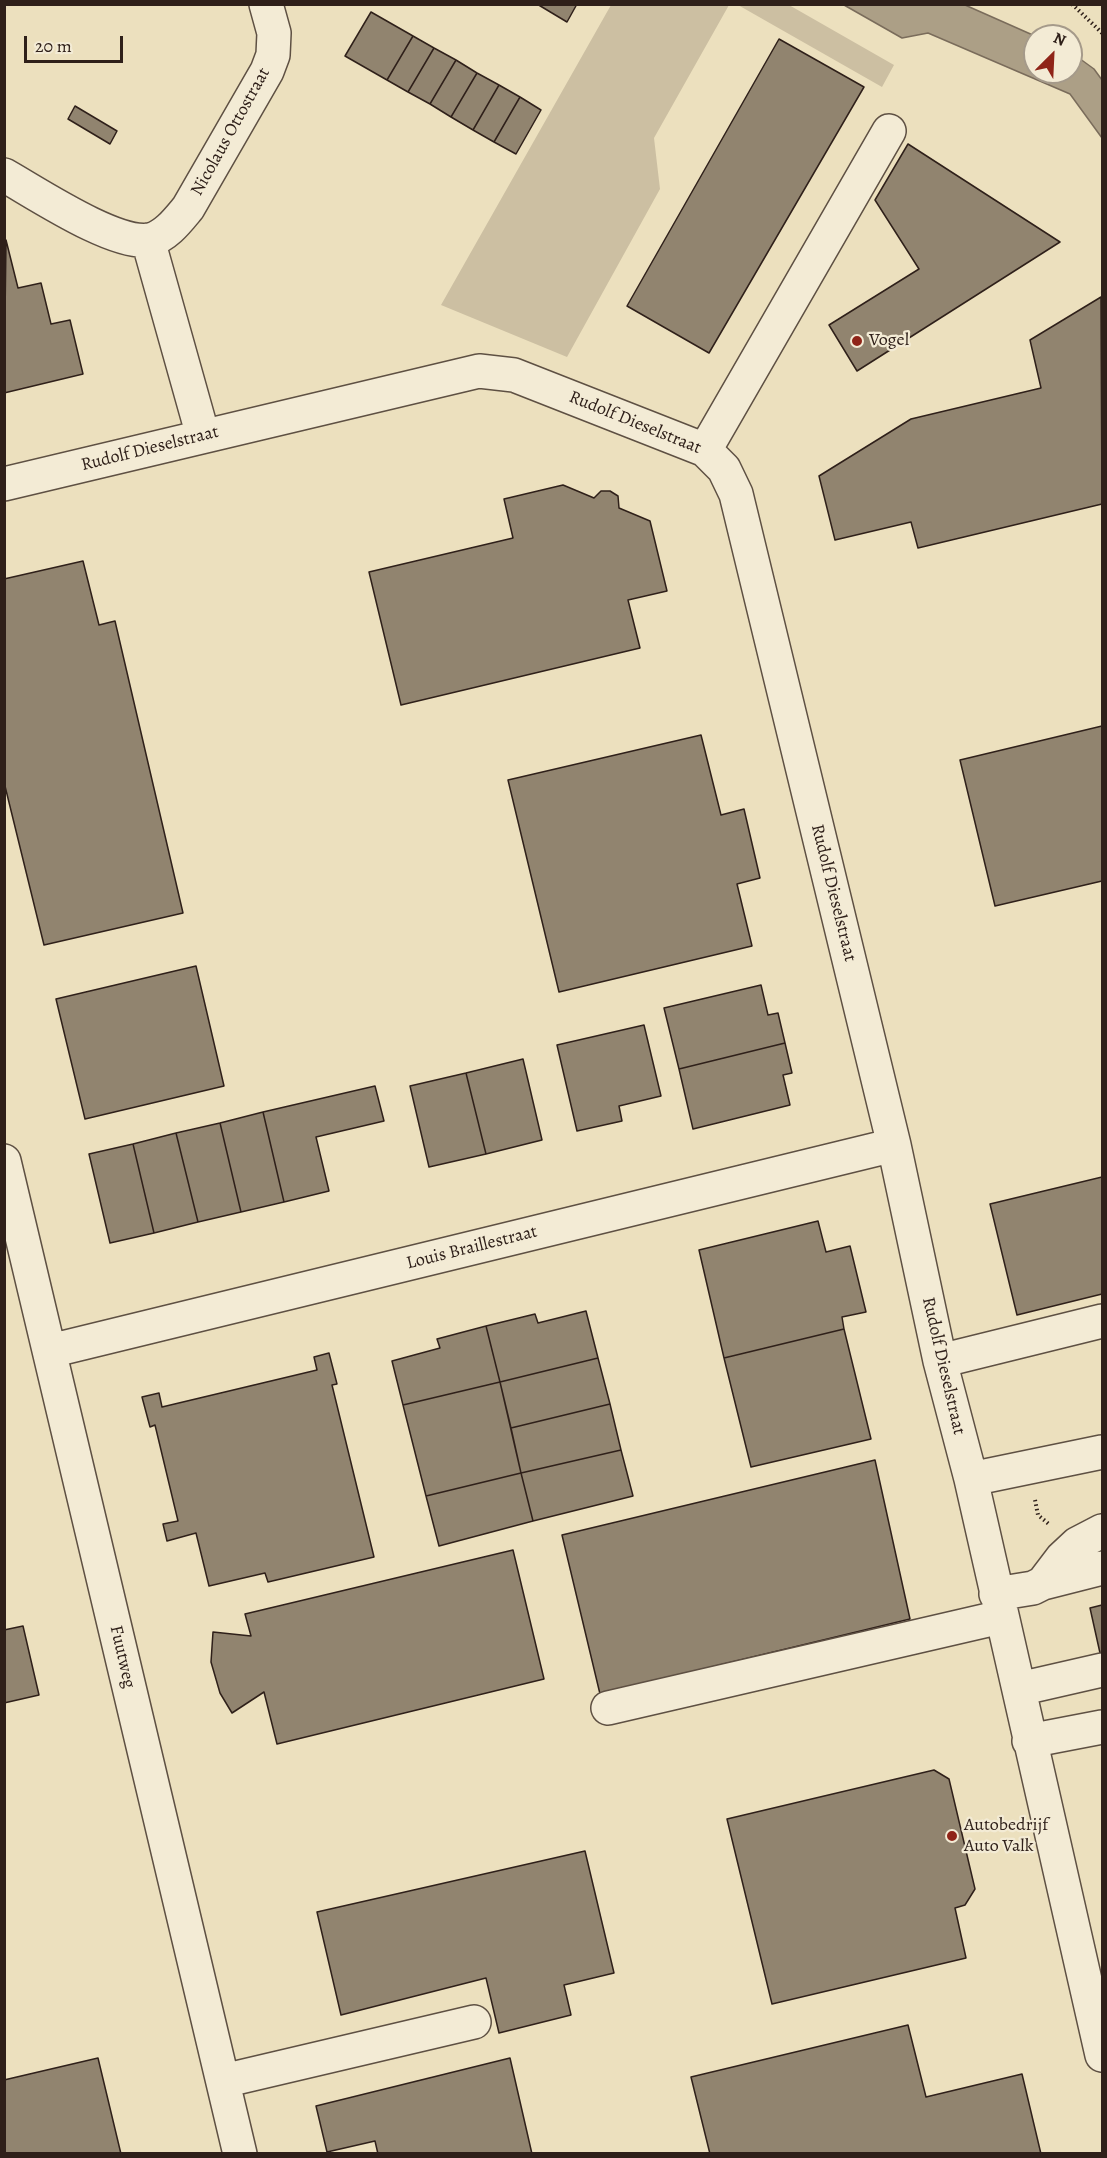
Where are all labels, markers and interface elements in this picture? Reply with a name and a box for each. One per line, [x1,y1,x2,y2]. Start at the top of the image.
scale bar [27,24,126,62]
north arrow [1023,24,1083,84]
text: N [1050,27,1069,52]
text: 20 m [35,34,72,58]
street label: Nicolaus Ottostraat [187,64,275,200]
place label: Vogel [869,330,909,352]
marker: Vogel [850,334,864,348]
street label: Rudolf Dieselstraat [566,387,704,459]
street label: Rudolf Dieselstraat [79,421,221,477]
street label: Rudolf Dieselstraat [805,822,861,964]
street label: Louis Braillestraat [404,1221,540,1275]
street label: Rudolf Dieselstraat [917,1295,969,1437]
street label: Fuutweg [104,1623,140,1691]
place label: Autobedrijf Auto Valk [964,1815,1048,1858]
marker: Autobedrijf Auto Valk [945,1829,959,1843]

